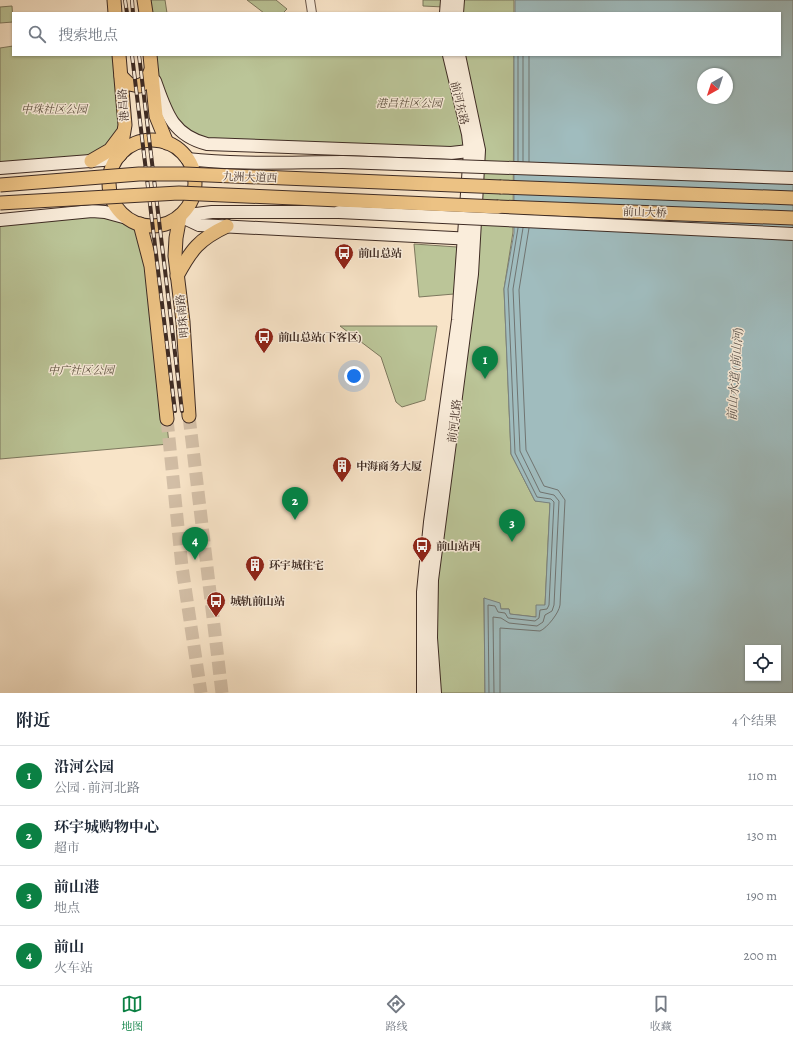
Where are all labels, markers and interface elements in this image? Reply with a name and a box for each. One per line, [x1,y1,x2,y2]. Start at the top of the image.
search box [12,12,781,56]
icon: search [26,23,48,45]
text: 搜索地点 [58,25,118,45]
north arrow [697,68,733,104]
street label: 前河东路 [447,80,472,126]
street label: 港昌路 [115,88,132,122]
park label: 港昌社区公园 [376,96,444,111]
park label: 中珠社区公园 [21,102,89,117]
street label: 九洲大道西 [222,169,278,186]
street label: 前山大桥 [623,204,667,221]
bus stop icon: 前山总站 [333,242,355,270]
place label: 前山总站 [358,246,402,261]
street label: 明珠南路 [173,293,192,339]
bus stop icon: 前山总站(下客区) [253,326,275,354]
water label: 前山水道 (前山河) [724,327,746,421]
place label: 前山总站(下客区) [278,330,361,345]
pin: 1 [472,346,498,379]
park label: 中广社区公园 [48,363,116,378]
your location [344,366,364,386]
street label: 前河北路 [444,398,465,444]
building icon: 中海商务大厦 [331,455,353,483]
place label: 中海商务大厦 [356,459,422,474]
pin: 2 [282,487,308,520]
pin: 3 [499,509,525,542]
pin: 4 [182,527,208,560]
bus stop icon: 前山站西 [411,535,433,563]
place label: 前山站西 [436,539,481,554]
building icon: 环宇城住宅 [244,554,266,582]
place label: 环宇城住宅 [269,558,324,573]
bus stop icon: 城轨前山站 [205,590,227,618]
place label: 城轨前山站 [230,594,285,609]
map controls [745,645,781,681]
button: locate [745,645,781,681]
text: 附近 [16,709,50,732]
text: 4个结果 [732,712,777,729]
text: 沿河公园 [54,757,114,777]
text: 1 [27,767,31,784]
text: 110 m [748,767,777,784]
text: 公园 · 前河北路 [54,779,140,796]
text: 环宇城购物中心 [54,817,159,837]
text: 2 [26,827,32,844]
text: 130 m [747,827,777,844]
text: 超市 [54,839,80,856]
text: 前山港 [54,877,99,897]
text: 3 [26,887,32,904]
text: 190 m [746,887,777,904]
text: 地点 [54,899,80,916]
text: 前山 [54,937,84,957]
text: 4 [26,947,32,964]
text: 200 m [744,947,777,964]
text: 火车站 [54,959,93,976]
tab: 地图 [121,993,143,1034]
tab: 路线 [385,993,407,1034]
tab: 收藏 [650,993,672,1034]

